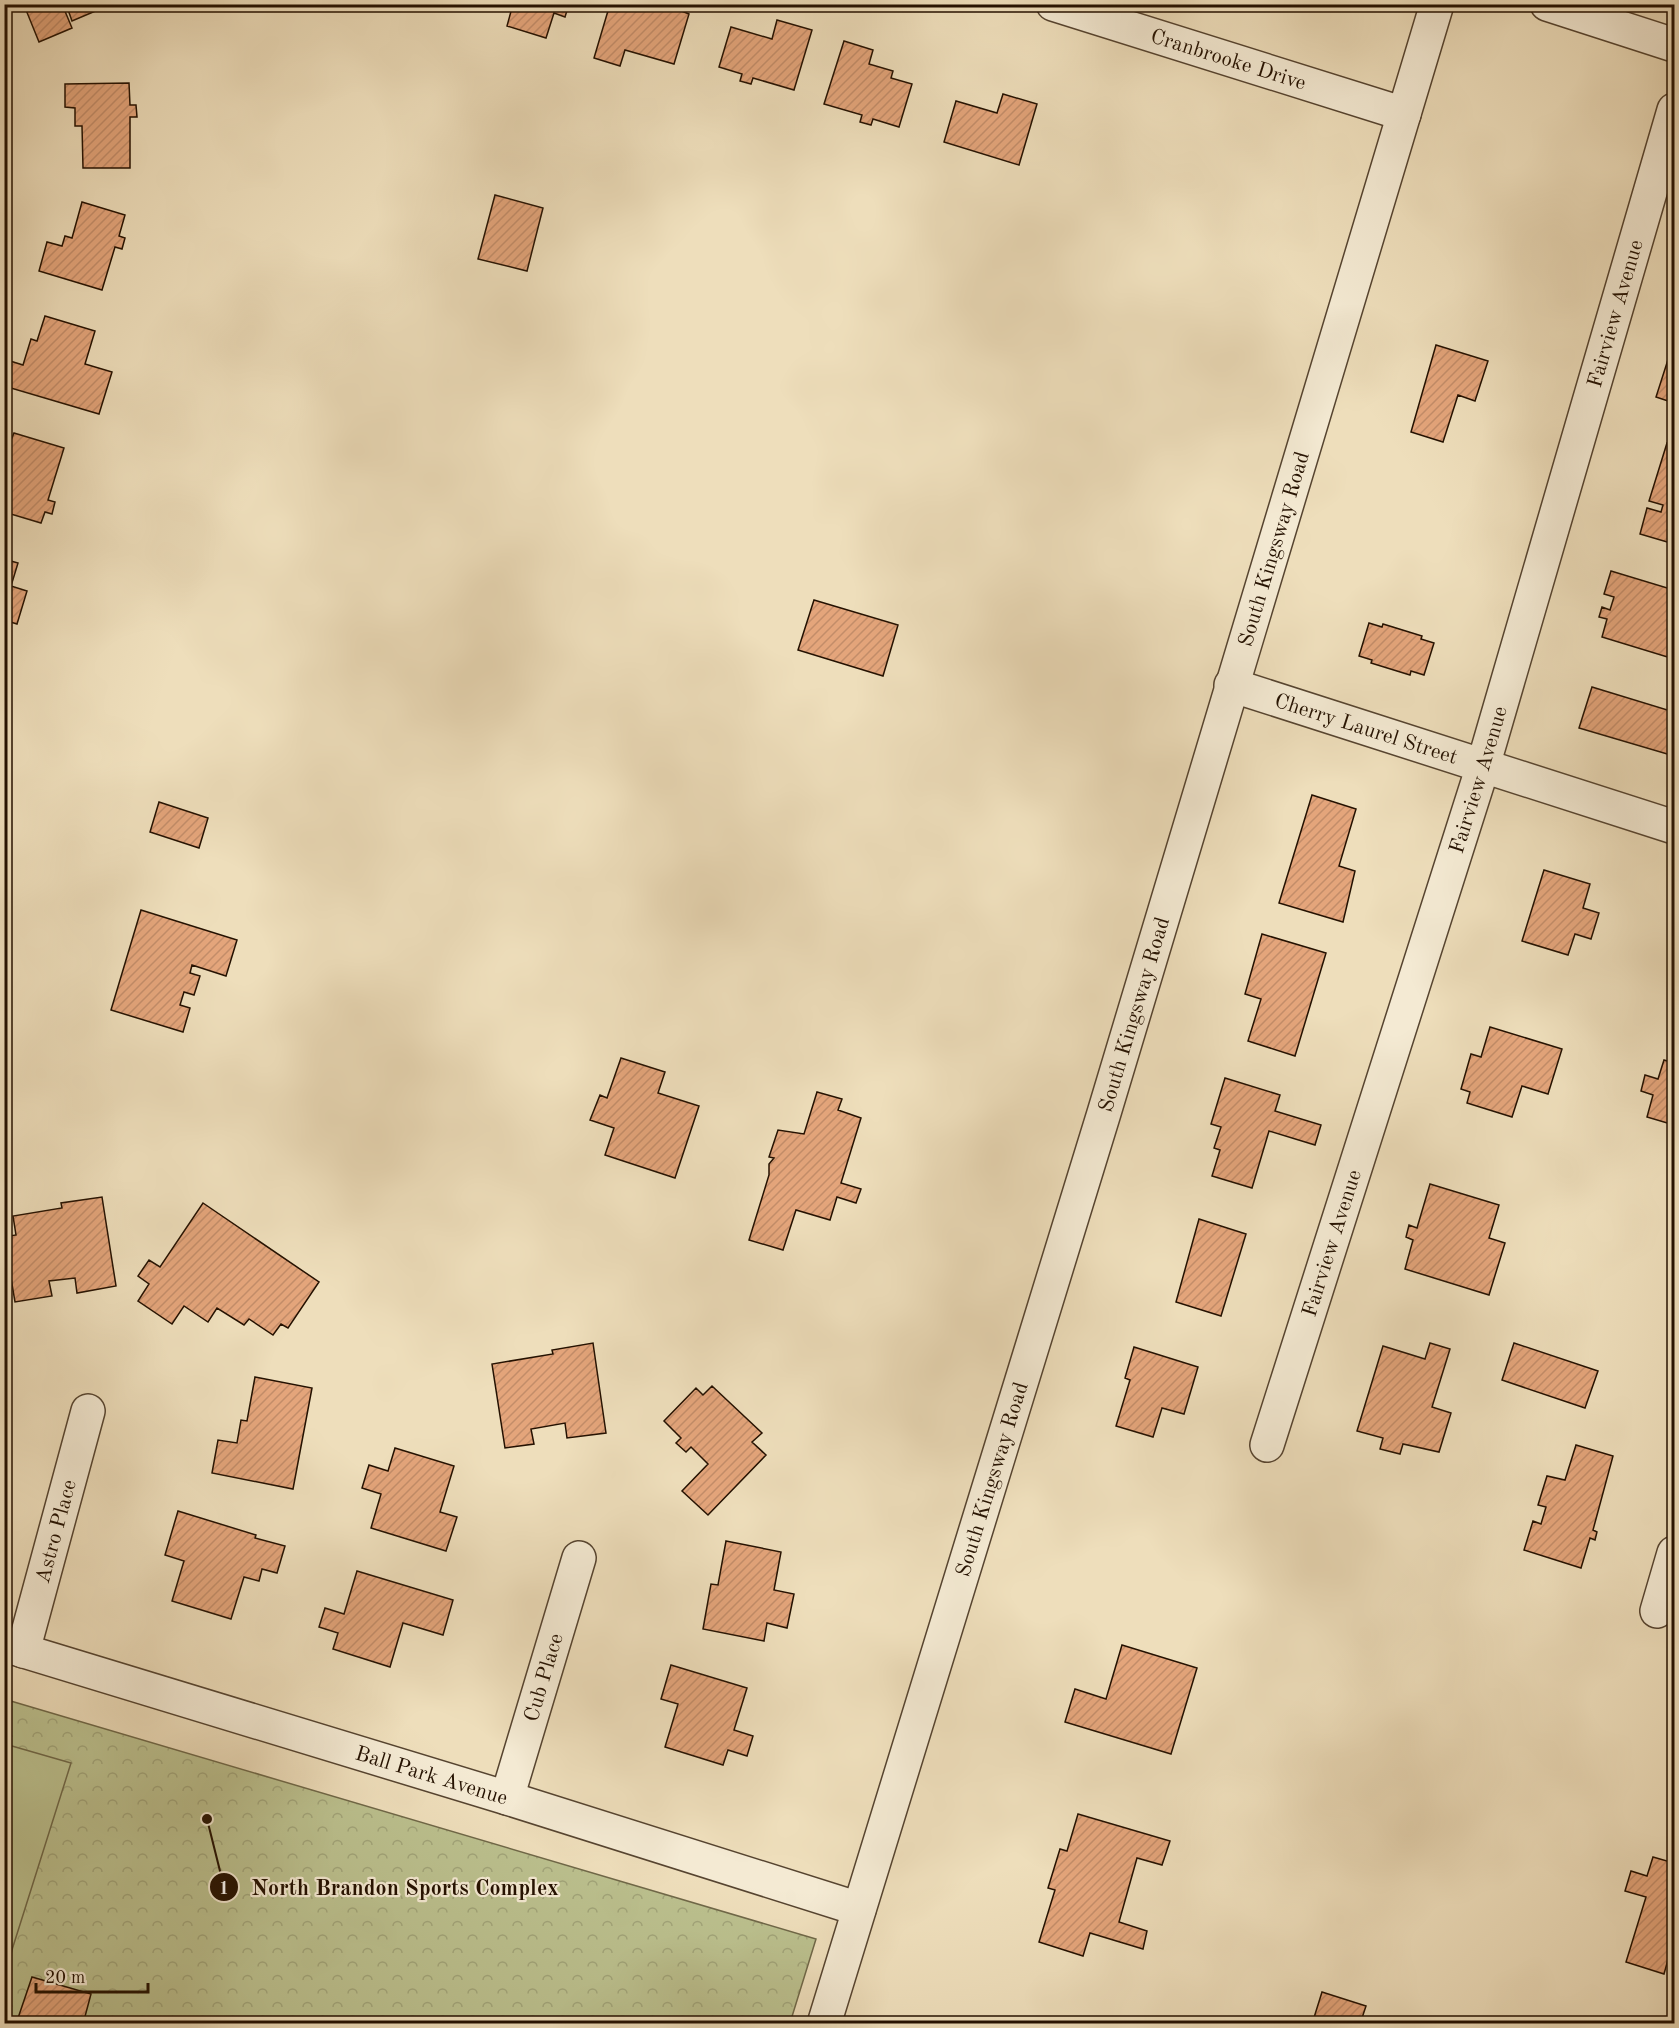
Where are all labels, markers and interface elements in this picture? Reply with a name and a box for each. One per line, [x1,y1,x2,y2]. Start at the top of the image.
street label: Cranbrooke Drive [1148,26,1308,95]
street label: Fairview Avenue [1585,237,1648,390]
street label: South Kingsway Road [1236,449,1314,649]
street label: Cherry Laurel Street [1272,691,1460,769]
street label: Fairview Avenue [1447,704,1512,856]
street label: South Kingsway Road [1096,915,1174,1115]
street label: Fairview Avenue [1300,1167,1366,1319]
street label: South Kingsway Road [953,1380,1033,1579]
street label: Astro Place [33,1478,81,1586]
street label: Cub Place [521,1631,568,1724]
street label: Ball Park Avenue [353,1743,510,1810]
callout: North Brandon Sports Complex [209,1867,571,1907]
text: North Brandon Sports Complex [251,1878,559,1900]
text: 1 [219,1880,229,1898]
scale bar [36,1956,148,1994]
text: 20 m [45,1969,85,1987]

